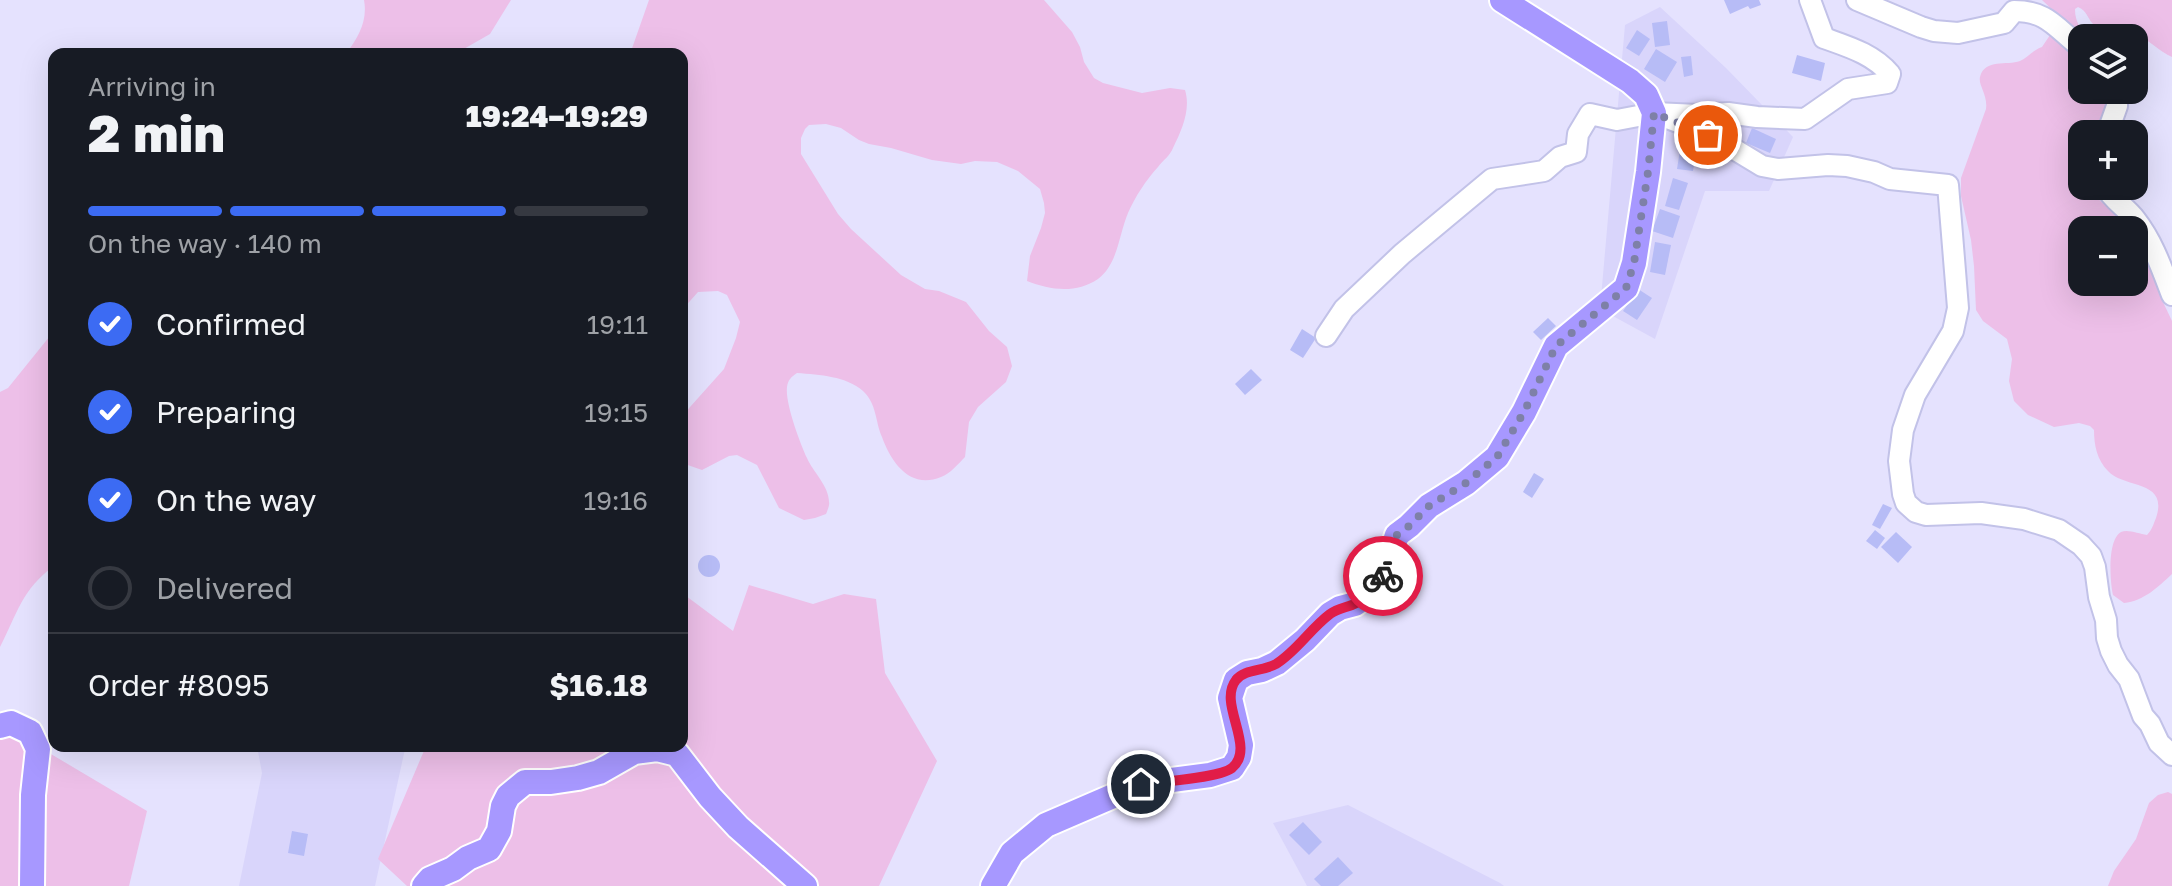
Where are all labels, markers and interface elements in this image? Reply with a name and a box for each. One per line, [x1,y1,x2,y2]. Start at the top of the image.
map controls [2068,24,2148,296]
button: layers [2068,24,2148,104]
text: Arriving in [88,71,216,102]
text: 19:24–19:29 [466,98,648,134]
text: 2 min [88,101,225,163]
pin [1674,101,1742,169]
icon: bag [1686,113,1730,157]
button: + [2068,120,2148,200]
button: − [2068,216,2148,296]
text: On the way · 140 m [88,228,322,259]
icon: check [88,302,132,346]
text: Confirmed [156,306,306,342]
text: 19:11 [587,309,648,340]
icon: check [88,390,132,434]
text: Preparing [156,394,297,430]
text: 19:15 [584,397,648,428]
icon: check [88,478,132,522]
text: On the way [156,482,316,518]
text: 19:16 [584,485,648,516]
courier [1343,536,1423,616]
icon: bike [1361,554,1405,598]
text: Delivered [156,570,293,606]
text: Order #8095 [88,667,270,703]
text: $16.18 [549,667,648,703]
pin [1107,750,1175,818]
icon: home [1119,762,1163,806]

